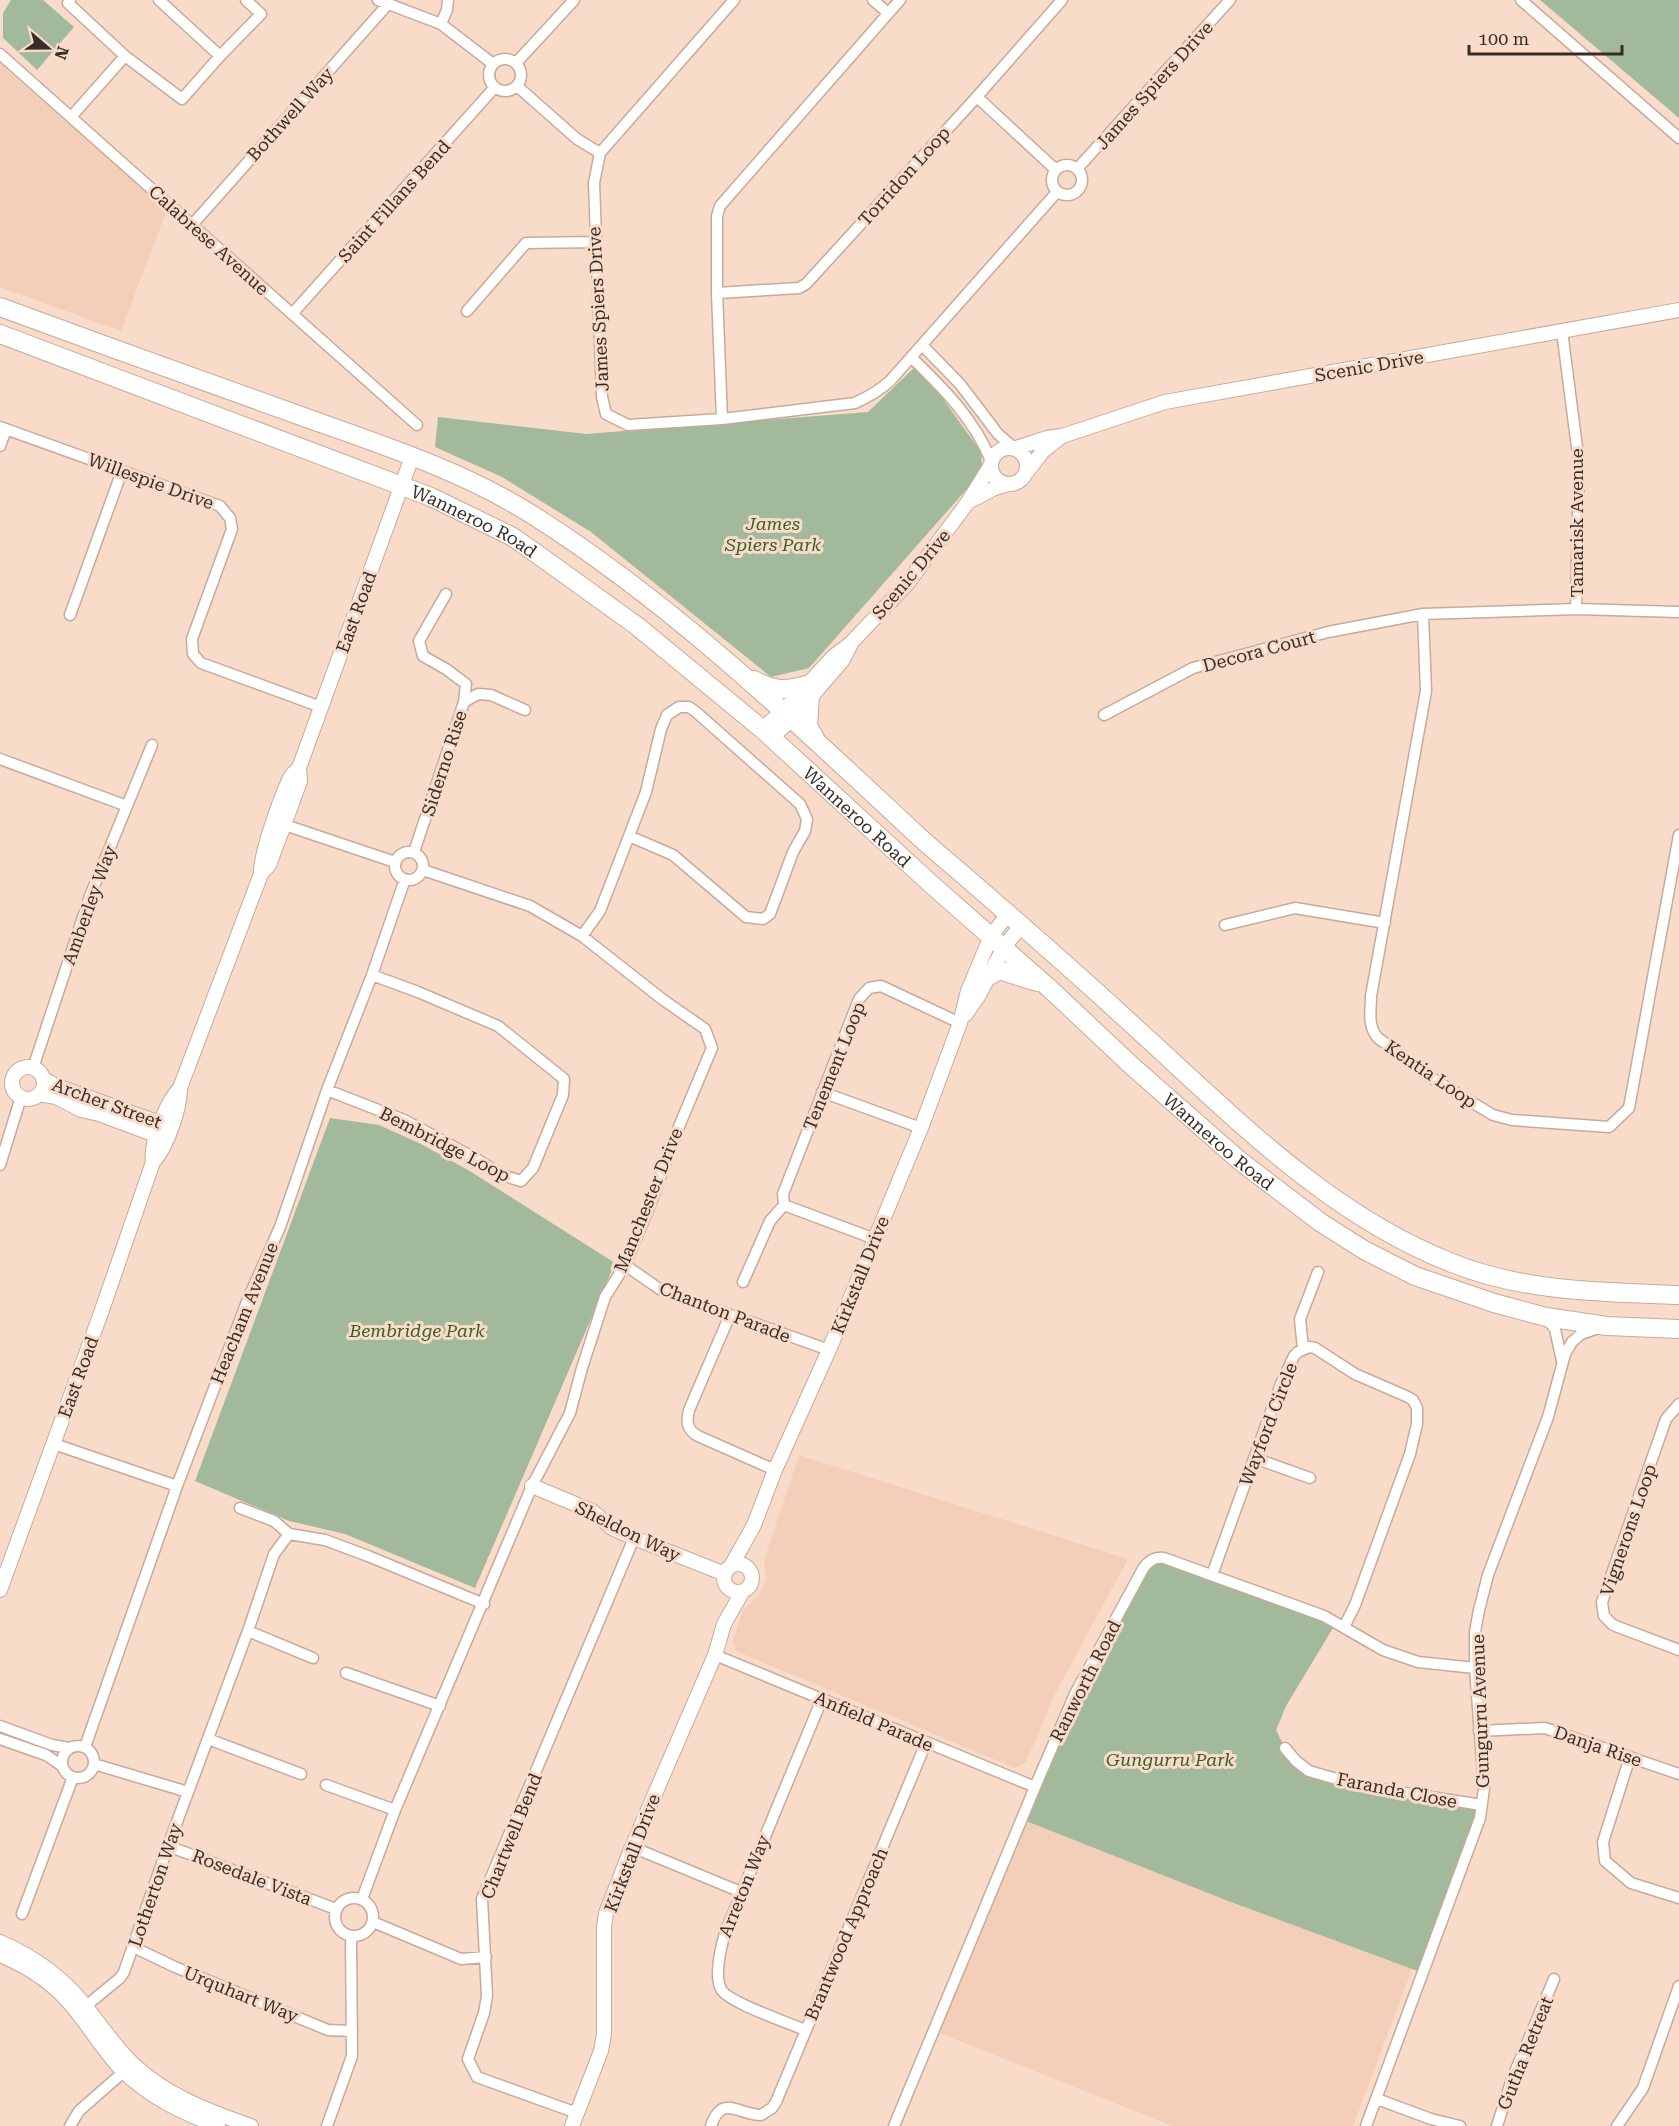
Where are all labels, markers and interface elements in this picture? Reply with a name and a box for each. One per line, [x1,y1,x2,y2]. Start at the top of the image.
street label: James Spiers Drive [1091,17,1217,153]
north arrow [18,18,78,78]
scale bar [1469,18,1622,56]
text: 100 m [1478,28,1529,49]
text: N [51,44,73,62]
street label: Bothwell Way [242,63,338,165]
street label: Torridon Loop [854,122,954,230]
street label: Saint Fillans Bend [334,135,455,266]
street label: Calabrese Avenue [145,181,273,299]
street label: James Spiers Drive [583,226,613,392]
street label: Scenic Drive [1313,346,1425,386]
street label: Willespie Drive [85,448,217,514]
street label: Tamarisk Avenue [1566,448,1587,598]
street label: Wanneroo Road [409,480,542,562]
park label: James Spiers Park [724,513,821,555]
street label: Scenic Drive [867,525,955,623]
street label: East Road [332,568,381,656]
street label: Decora Court [1200,626,1318,676]
street label: Siderno Rise [417,707,471,818]
street label: Wanneroo Road [799,762,916,871]
street label: Amberley Way [58,842,120,968]
street label: Tenement Loop [799,999,869,1133]
street label: Kentia Loop [1381,1036,1481,1112]
street label: Archer Street [49,1073,165,1133]
street label: Wanneroo Road [1159,1088,1279,1194]
street label: Bembridge Loop [376,1102,514,1186]
street label: Manchester Drive [609,1125,687,1275]
street label: Kirkstall Drive [827,1213,893,1337]
street label: Heacham Avenue [206,1239,282,1387]
street label: Chanton Parade [656,1277,794,1347]
park label: Bembridge Park [348,1320,485,1341]
street label: East Road [54,1333,103,1421]
street label: Wayford Circle [1235,1359,1301,1489]
street label: Vignerons Loop [1596,1461,1660,1599]
street label: Sheldon Way [572,1497,684,1566]
street label: Ranworth Road [1045,1616,1125,1745]
street label: Gungurru Avenue [1467,1634,1493,1788]
street label: Anfield Parade [812,1687,937,1755]
street label: Danja Rise [1551,1721,1645,1771]
park label: Gungurru Park [1106,1749,1234,1770]
street label: Faranda Close [1335,1768,1459,1812]
street label: Chartwell Bend [476,1770,546,1902]
street label: Kirkstall Drive [600,1791,664,1915]
street label: Lotherton Way [124,1820,186,1950]
street label: Arreton Way [714,1832,774,1940]
street label: Brantwood Approach [800,1844,892,2024]
street label: Rosedale Vista [189,1845,315,1910]
street label: Urquhart Way [181,1961,302,2027]
street label: Gutha Retreat [1493,1993,1557,2113]

